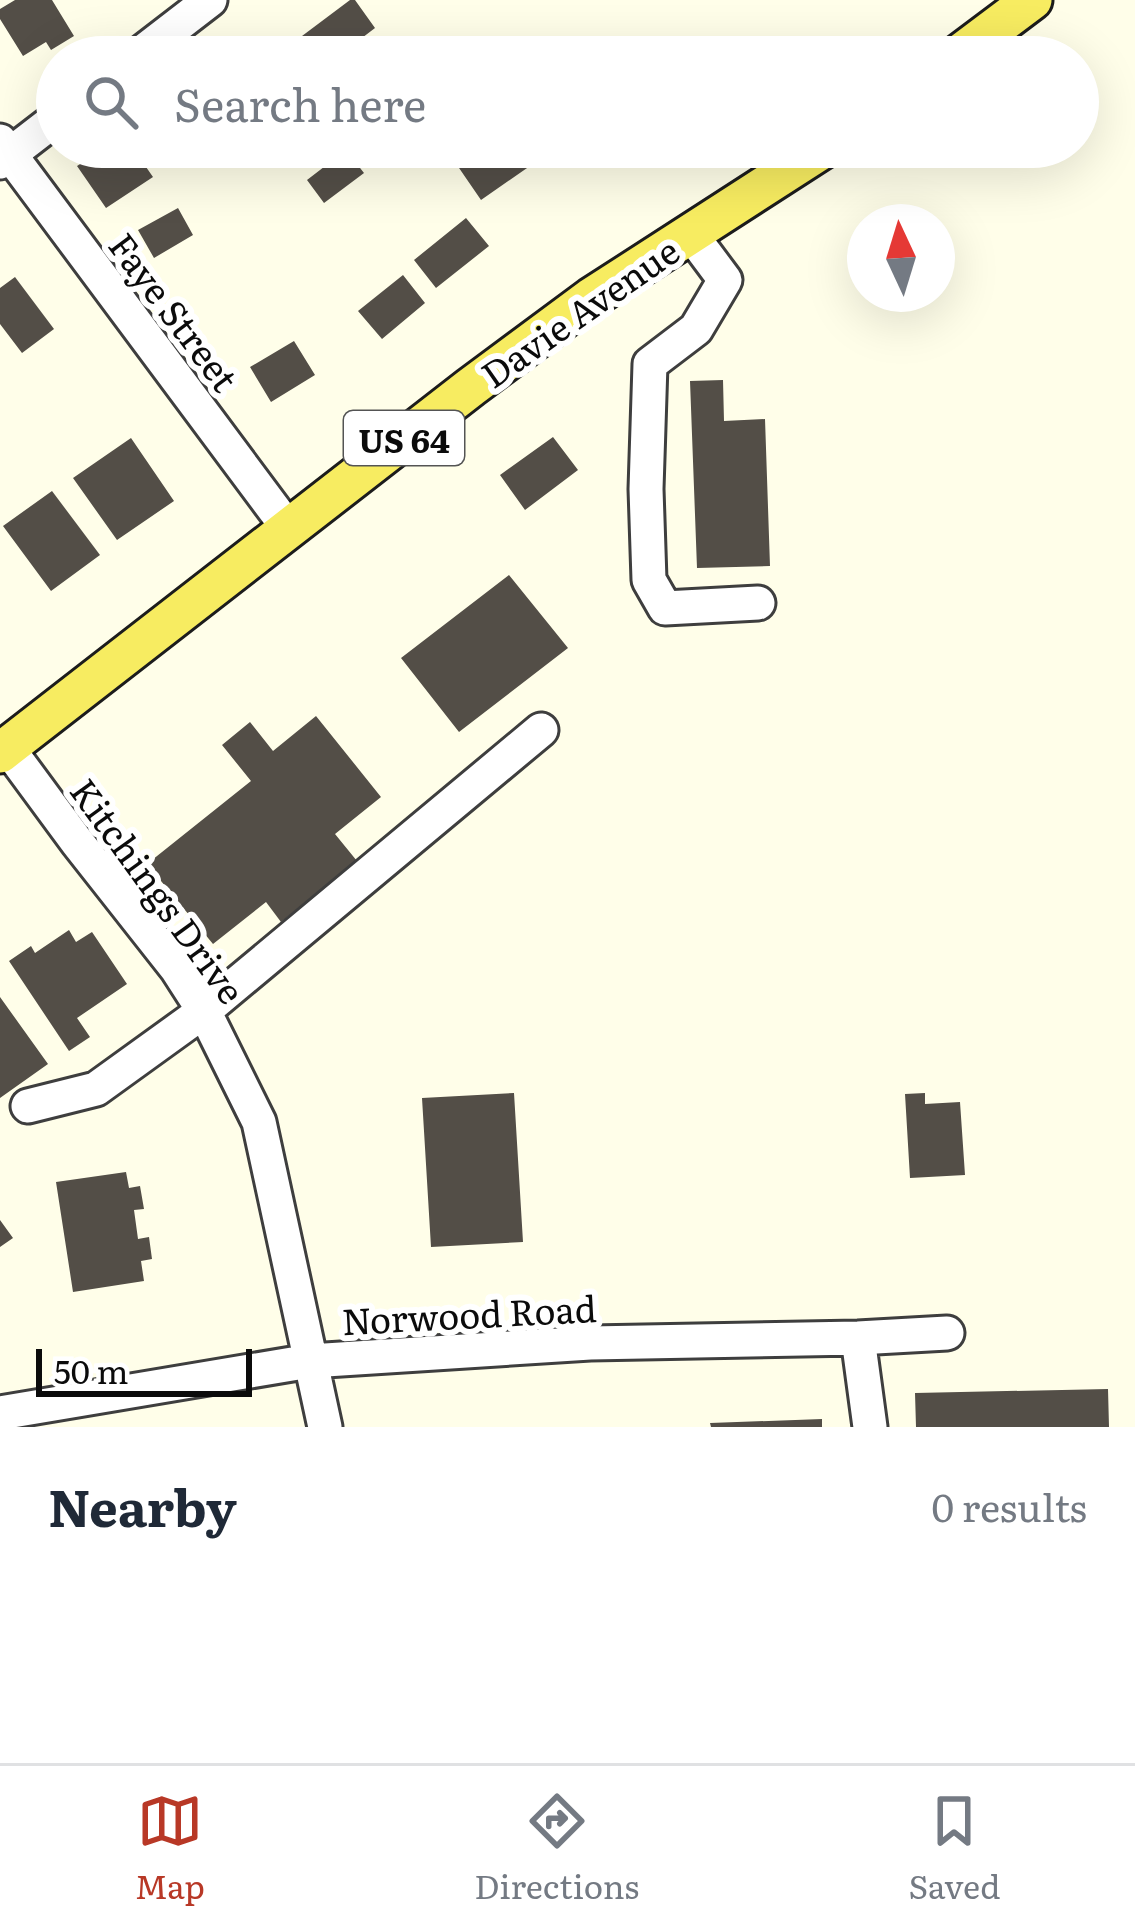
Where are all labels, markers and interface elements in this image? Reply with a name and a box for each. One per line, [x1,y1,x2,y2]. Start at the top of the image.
search box [36,36,1099,168]
icon: search [78,69,144,135]
text: Search here [174,69,426,136]
north arrow [847,204,955,312]
street label: Faye Street [98,220,253,402]
street label: Davie Avenue [469,223,689,399]
road number: US 64 [344,411,464,465]
street label: Kitchings Drive [59,766,259,1014]
street label: Norwood Road [340,1280,598,1346]
scale bar [36,1343,252,1396]
text: 50 m [54,1345,128,1394]
text: Nearby [48,1467,237,1543]
text: 0 results [932,1476,1087,1534]
tab: Map [135,1788,205,1909]
tab: Directions [474,1788,639,1909]
tab: Saved [908,1788,1000,1909]

